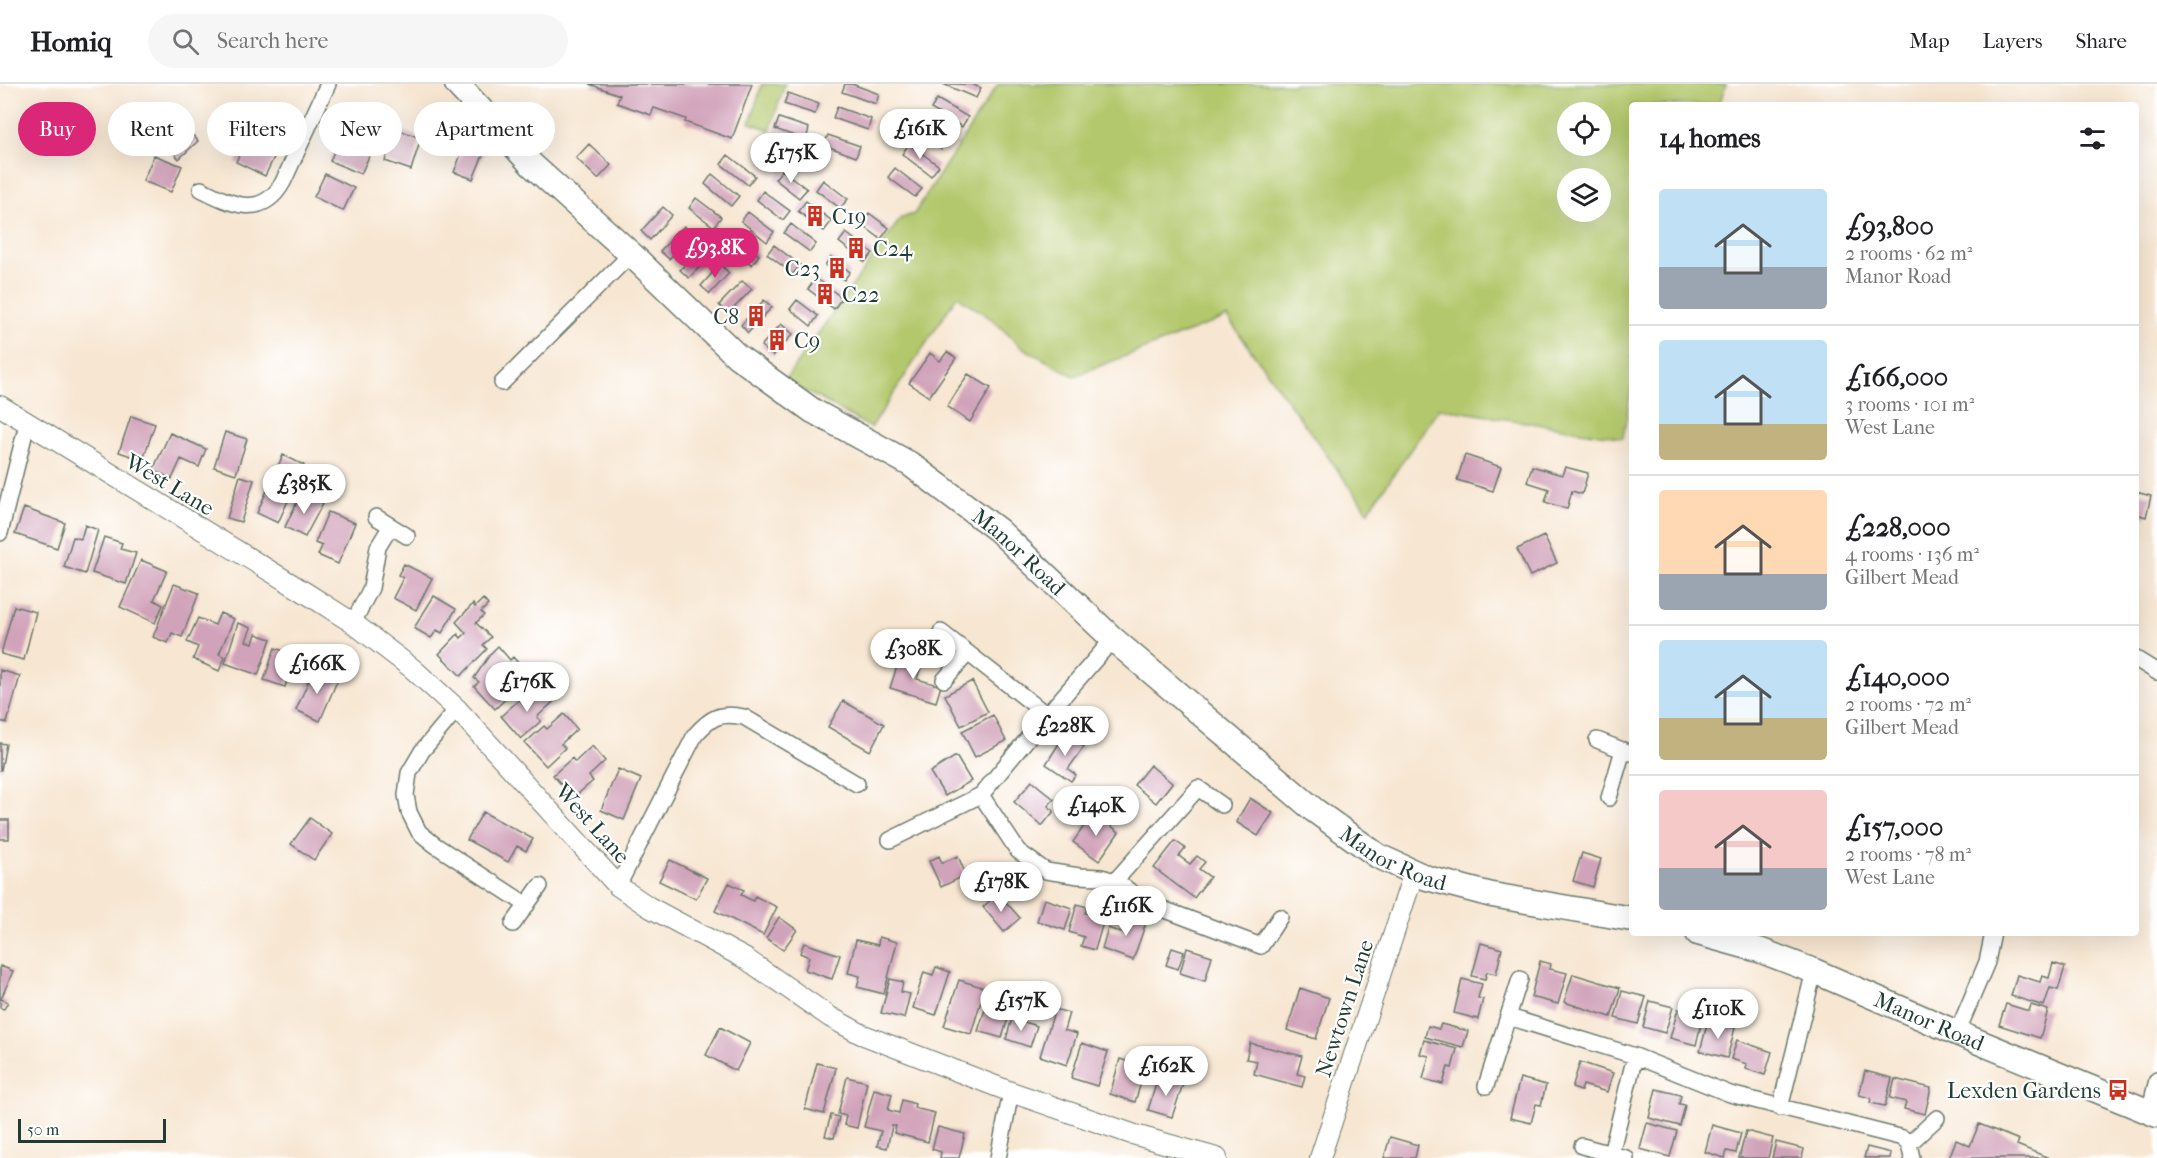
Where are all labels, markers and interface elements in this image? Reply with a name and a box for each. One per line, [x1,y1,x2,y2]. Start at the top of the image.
search box [148,14,568,68]
text: Homiq [30,25,112,58]
icon: search [169,25,202,58]
text: Search here [217,28,328,54]
text: Map [1909,29,1950,53]
text: Layers [1983,29,2042,53]
text: Share [2075,29,2127,53]
chip: Buy [18,102,96,156]
chip: Rent [108,102,195,156]
chip: Filters [207,102,307,156]
chip: New [319,102,402,156]
chip: Apartment [414,102,555,156]
map controls [1557,102,1611,222]
button: locate [1557,102,1611,156]
pin: £161K [878,109,962,160]
text: £161K [894,117,946,140]
icon: filters [2076,122,2109,155]
text: 14 homes [1659,123,1761,154]
pin: £175K [749,133,833,184]
text: £175K [764,141,818,164]
button: layers [1557,168,1611,222]
building icon: C19 [803,204,827,228]
place label: C19 [832,204,866,230]
text: £93,800 [1845,211,1934,242]
icon: home [1707,213,1779,285]
pin: £93.8K [666,228,764,279]
text: £93.8K [685,236,745,259]
building icon: C24 [844,236,868,260]
place label: C24 [873,236,913,262]
text: 2 rooms · 62 m² [1845,242,1972,265]
place label: C23 [785,256,820,282]
building icon: C23 [825,256,849,280]
text: Manor Road [1845,265,1951,288]
building icon: C22 [813,282,837,306]
place label: C22 [842,282,879,308]
place label: C8 [713,304,739,330]
building icon: C8 [744,304,768,328]
building icon: C9 [765,328,789,352]
place label: C9 [794,328,820,354]
text: £166,000 [1845,362,1948,393]
icon: home [1707,364,1779,436]
text: 3 rooms · 101 m² [1845,393,1974,416]
text: West Lane [1845,416,1935,439]
street label: West Lane [120,448,219,521]
pin: £385K [262,464,346,515]
text: £385K [277,472,331,495]
street label: Manor Road [967,503,1071,602]
text: £228,000 [1845,512,1951,543]
icon: home [1707,514,1779,586]
text: 4 rooms · 136 m² [1845,543,1979,566]
text: Gilbert Mead [1845,566,1959,589]
pin: £308K [871,629,955,680]
text: £308K [884,637,942,660]
pin: £166K [275,644,359,695]
text: £166K [289,652,345,675]
pin: £176K [485,662,569,713]
text: £140,000 [1845,662,1950,693]
icon: home [1707,664,1779,736]
text: £176K [499,670,555,693]
text: 2 rooms · 72 m² [1845,693,1971,716]
pin: £228K [1023,706,1107,757]
text: £228K [1036,714,1094,737]
text: Gilbert Mead [1845,716,1959,739]
street label: West Lane [549,778,635,869]
pin: £140K [1054,786,1138,837]
text: £140K [1067,794,1125,817]
text: £157,000 [1845,812,1943,843]
icon: home [1707,814,1779,886]
street label: Manor Road [1334,821,1450,897]
text: 2 rooms · 78 m² [1845,843,1971,866]
pin: £178K [959,862,1043,913]
text: West Lane [1845,866,1935,889]
text: £178K [974,870,1028,893]
pin: £116K [1084,886,1168,937]
text: £116K [1100,894,1152,917]
street label: Newtown Lane [1311,936,1379,1080]
pin: £157K [979,981,1063,1032]
street label: Manor Road [1870,987,1989,1057]
text: £157K [994,989,1048,1012]
pin: £110K [1676,989,1760,1040]
text: £110K [1691,997,1745,1020]
pin: £162K [1124,1046,1208,1097]
text: £162K [1138,1054,1194,1077]
place label: Lexden Gardens [1947,1078,2101,1104]
bus stop icon: Lexden Gardens [2106,1078,2130,1102]
scale bar [18,1116,166,1144]
text: 50 m [27,1120,59,1139]

